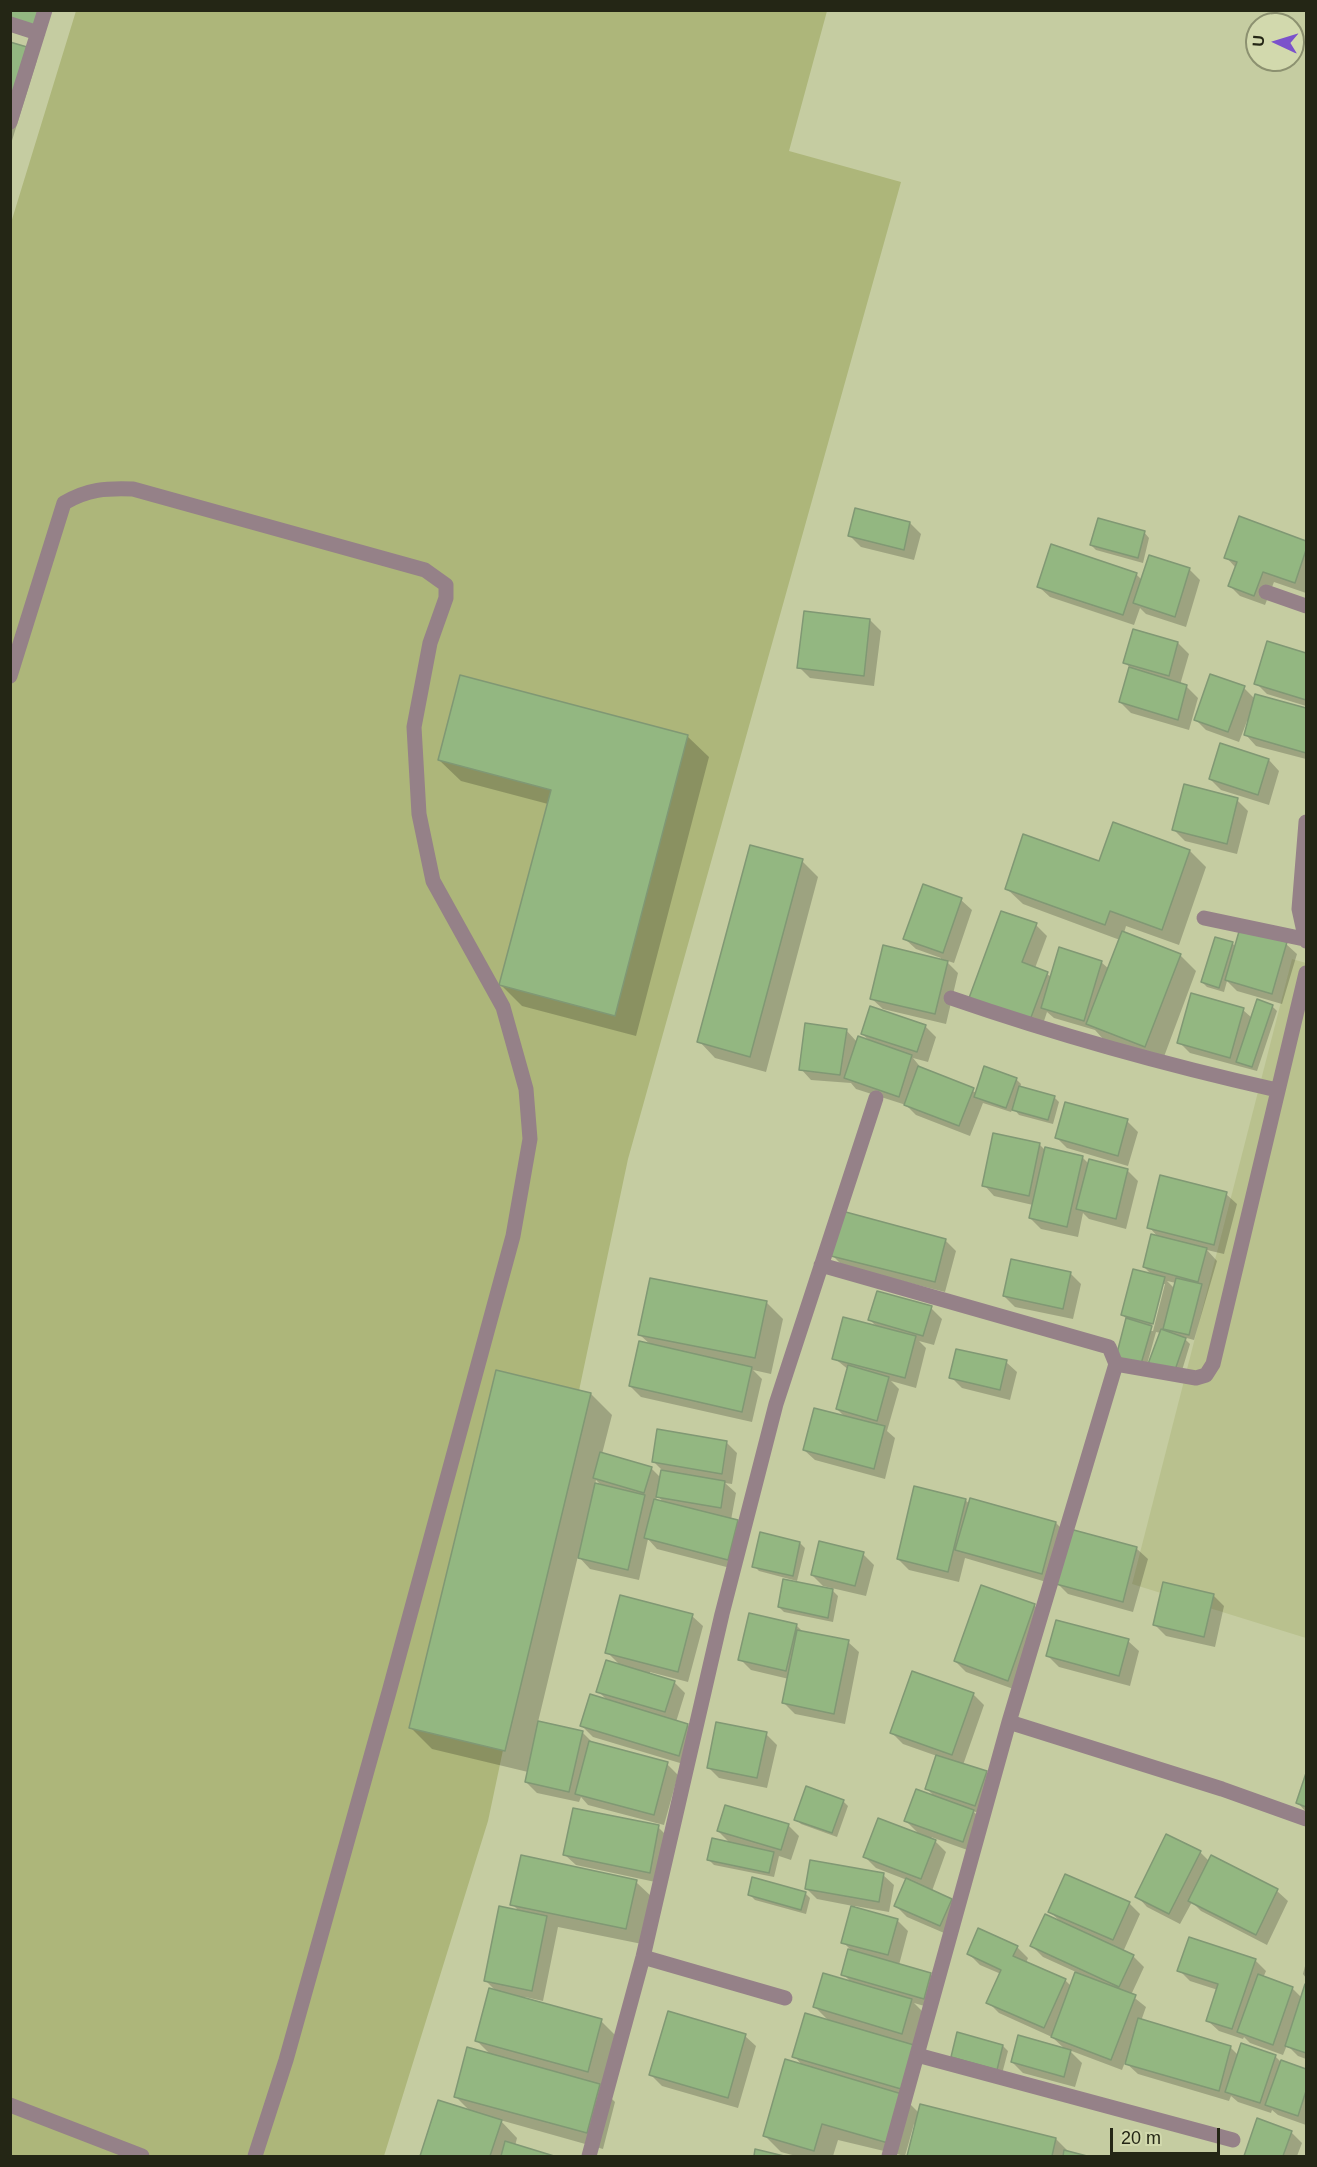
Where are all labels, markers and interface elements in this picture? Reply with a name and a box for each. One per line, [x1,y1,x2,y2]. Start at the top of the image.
north arrow [1245,12,1305,72]
text: U [1250,34,1267,47]
scale bar [1113,2116,1222,2154]
text: 20 m [1121,2128,1161,2148]

